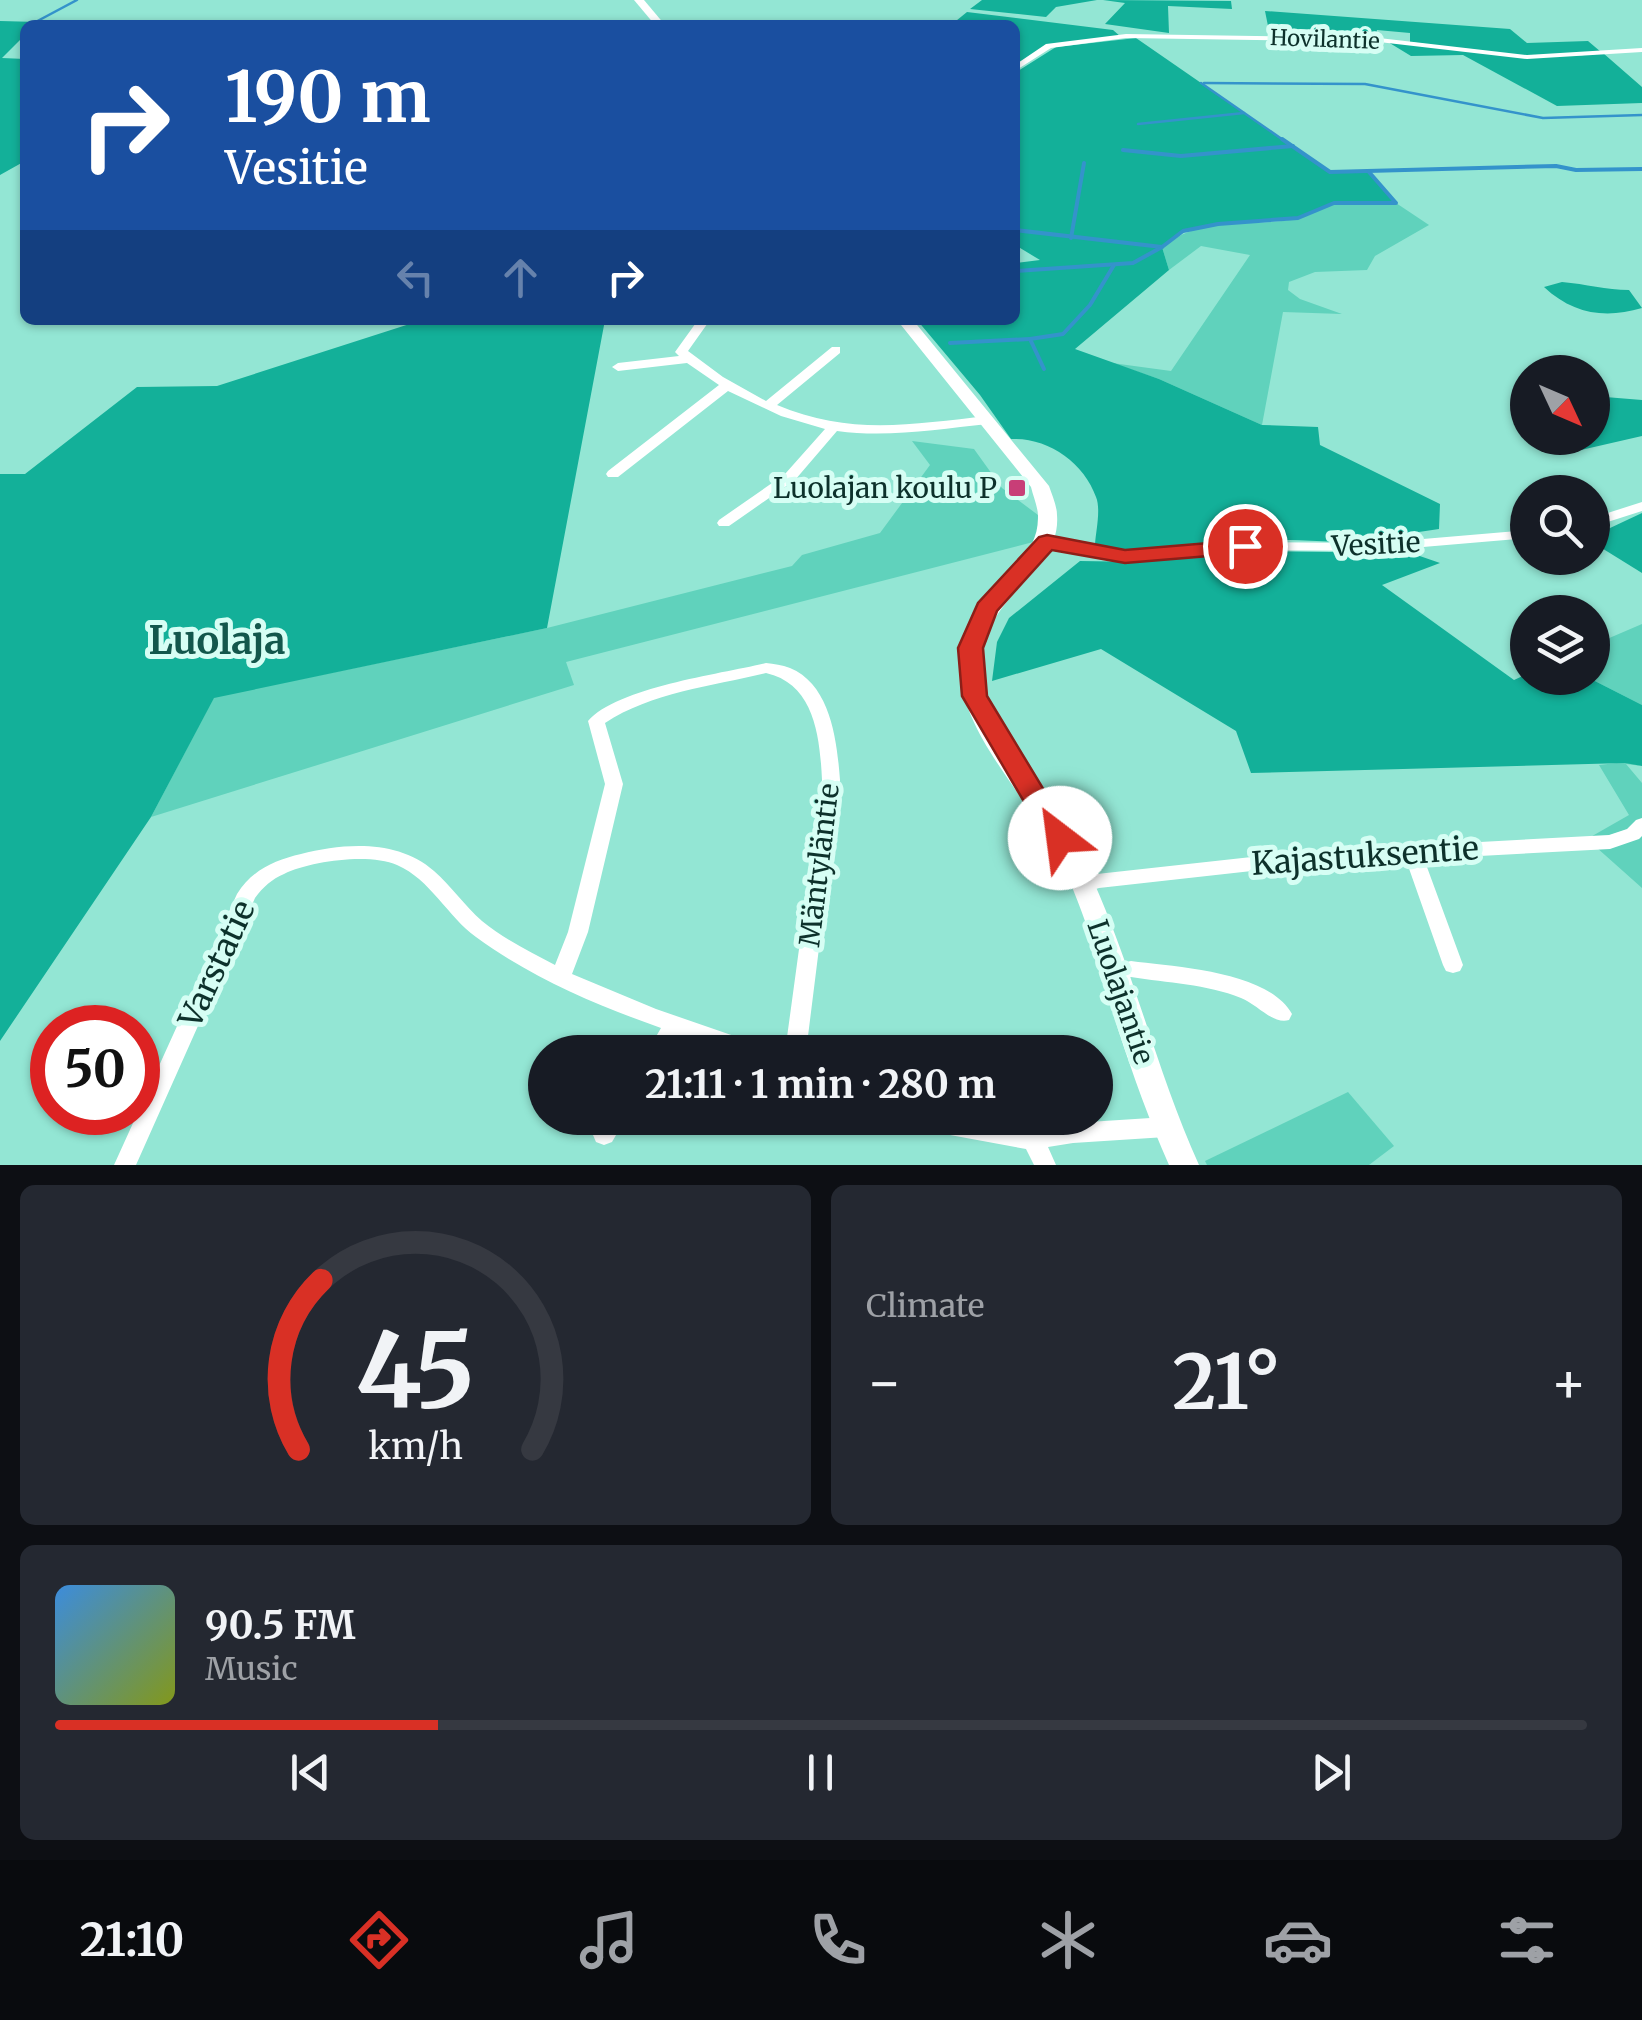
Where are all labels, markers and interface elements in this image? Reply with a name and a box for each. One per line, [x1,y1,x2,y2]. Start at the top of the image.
street label: Hovilantie [1270,23,1380,55]
text: 190 m [225,53,431,141]
icon: right [60,60,190,190]
text: Vesitie [225,140,368,196]
icon: left [388,250,443,305]
icon: ahead [493,250,548,305]
icon: right [598,250,653,305]
north arrow [1510,355,1610,455]
map controls [1510,355,1610,695]
place label: Luolajan koulu P [773,470,997,506]
button: search [1510,475,1610,575]
marker: Luolajan koulu P [1006,477,1028,499]
pin [1203,504,1288,589]
icon: arrive [1218,519,1273,574]
street label: Vesitie [1330,524,1421,564]
button: layers [1510,595,1610,695]
district label: Luolaja [149,617,285,664]
street label: Mäntyläntie [791,781,847,949]
position arrow [1008,786,1112,890]
street label: Kajastuksentie [1250,828,1480,884]
street label: Varstatie [170,894,264,1035]
street label: Luolajantie [1080,915,1162,1069]
speed limit sign: 50 [30,1005,160,1135]
text: 21:11 · 1 min · 280 m [645,1061,996,1108]
text: Climate [866,1286,984,1326]
text: 45 [356,1305,475,1435]
text: 21° [1172,1335,1281,1429]
text: − [866,1348,903,1417]
text: + [1550,1348,1587,1417]
text: km/h [368,1424,463,1469]
text: 90.5 FM [205,1602,355,1649]
text: Music [205,1649,298,1689]
icon: previous [283,1745,338,1800]
icon: pause [793,1745,848,1800]
icon: next [1304,1745,1359,1800]
icon: directions [344,1905,414,1975]
icon: music [574,1905,644,1975]
icon: phone [803,1905,873,1975]
icon: climate [1033,1905,1103,1975]
icon: car [1263,1905,1333,1975]
icon: filters [1492,1905,1562,1975]
text: 21:10 [80,1912,184,1968]

